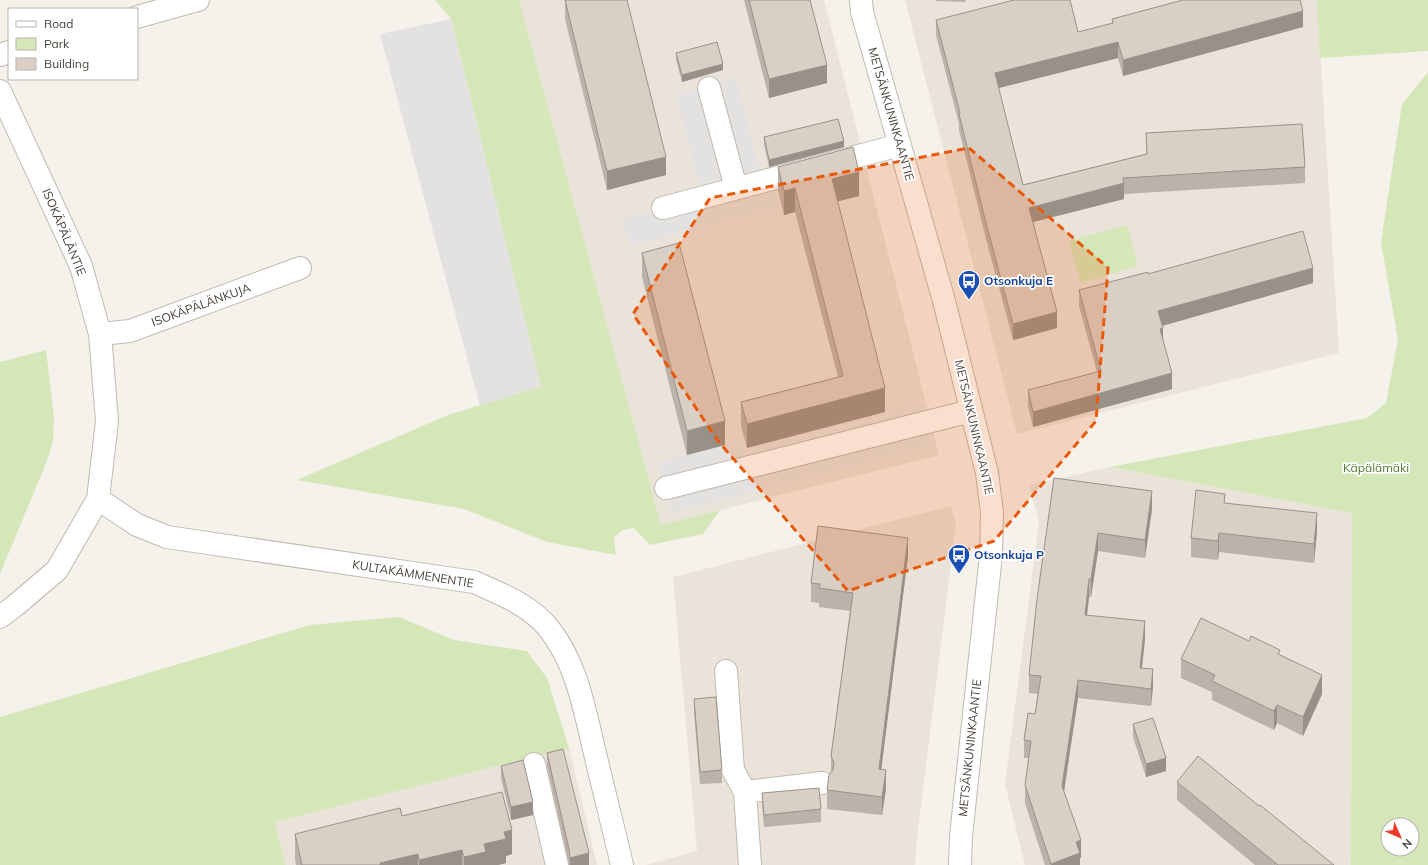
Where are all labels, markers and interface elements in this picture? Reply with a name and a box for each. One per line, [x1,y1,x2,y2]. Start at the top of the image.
legend [8,8,138,80]
text: Road [44,16,73,31]
text: Park [44,36,70,51]
street label: METSÄNKUNINKAANTIE [865,45,918,182]
text: Building [44,56,89,71]
street label: ISOKÄPÄLÄNTIE [39,186,90,278]
bus stop icon: Otsonkuja E [956,268,982,301]
place label: Otsonkuja E [984,273,1053,288]
street label: ISOKÄPÄLÄNKUJA [149,280,253,329]
street label: METSÄNKUNINKAANTIE [952,358,997,496]
park label: Käpälämäki [1343,460,1409,475]
bus stop icon: Otsonkuja P [946,542,972,575]
place label: Otsonkuja P [974,547,1044,562]
street label: KULTAKÄMMENENTIE [351,557,475,591]
street label: METSÄNKUNINKAANTIE [955,679,984,817]
north arrow [1380,817,1420,857]
text: N [1399,836,1415,852]

